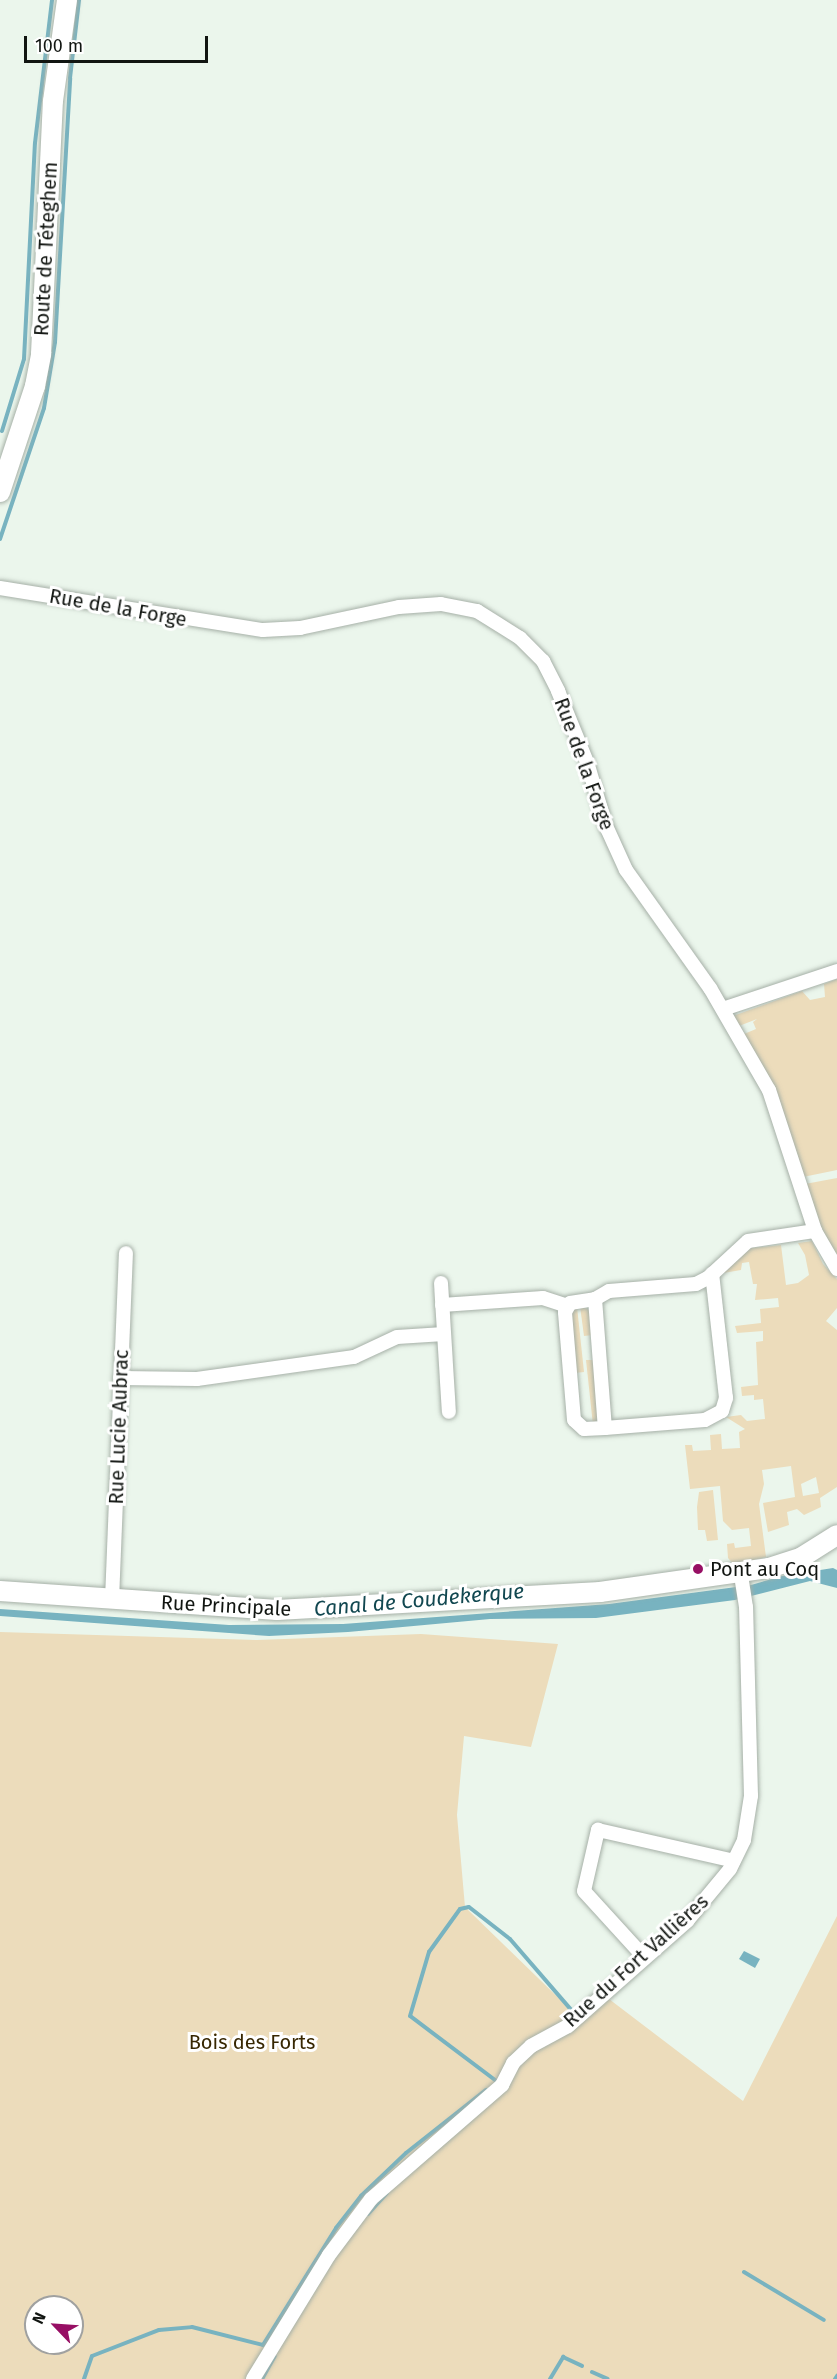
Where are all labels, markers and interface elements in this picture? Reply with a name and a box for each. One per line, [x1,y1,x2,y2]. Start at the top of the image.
scale bar [27,24,212,62]
text: 100 m [35,35,83,57]
street label: Route de Téteghem [29,161,63,337]
street label: Rue de la Forge [47,584,189,632]
street label: Rue de la Forge [549,694,619,834]
street label: Rue Lucie Aubrac [104,1349,134,1505]
place label: Pont au Coq [710,1557,819,1581]
marker: Pont au Coq [691,1562,705,1576]
water label: Canal de Coudekerque [313,1578,525,1622]
street label: Rue Principale [160,1591,292,1621]
street label: Rue du Fort Vallières [559,1890,713,2032]
park label: Bois des Forts [189,2030,315,2054]
north arrow [24,2295,84,2355]
text: N [28,2309,50,2327]

